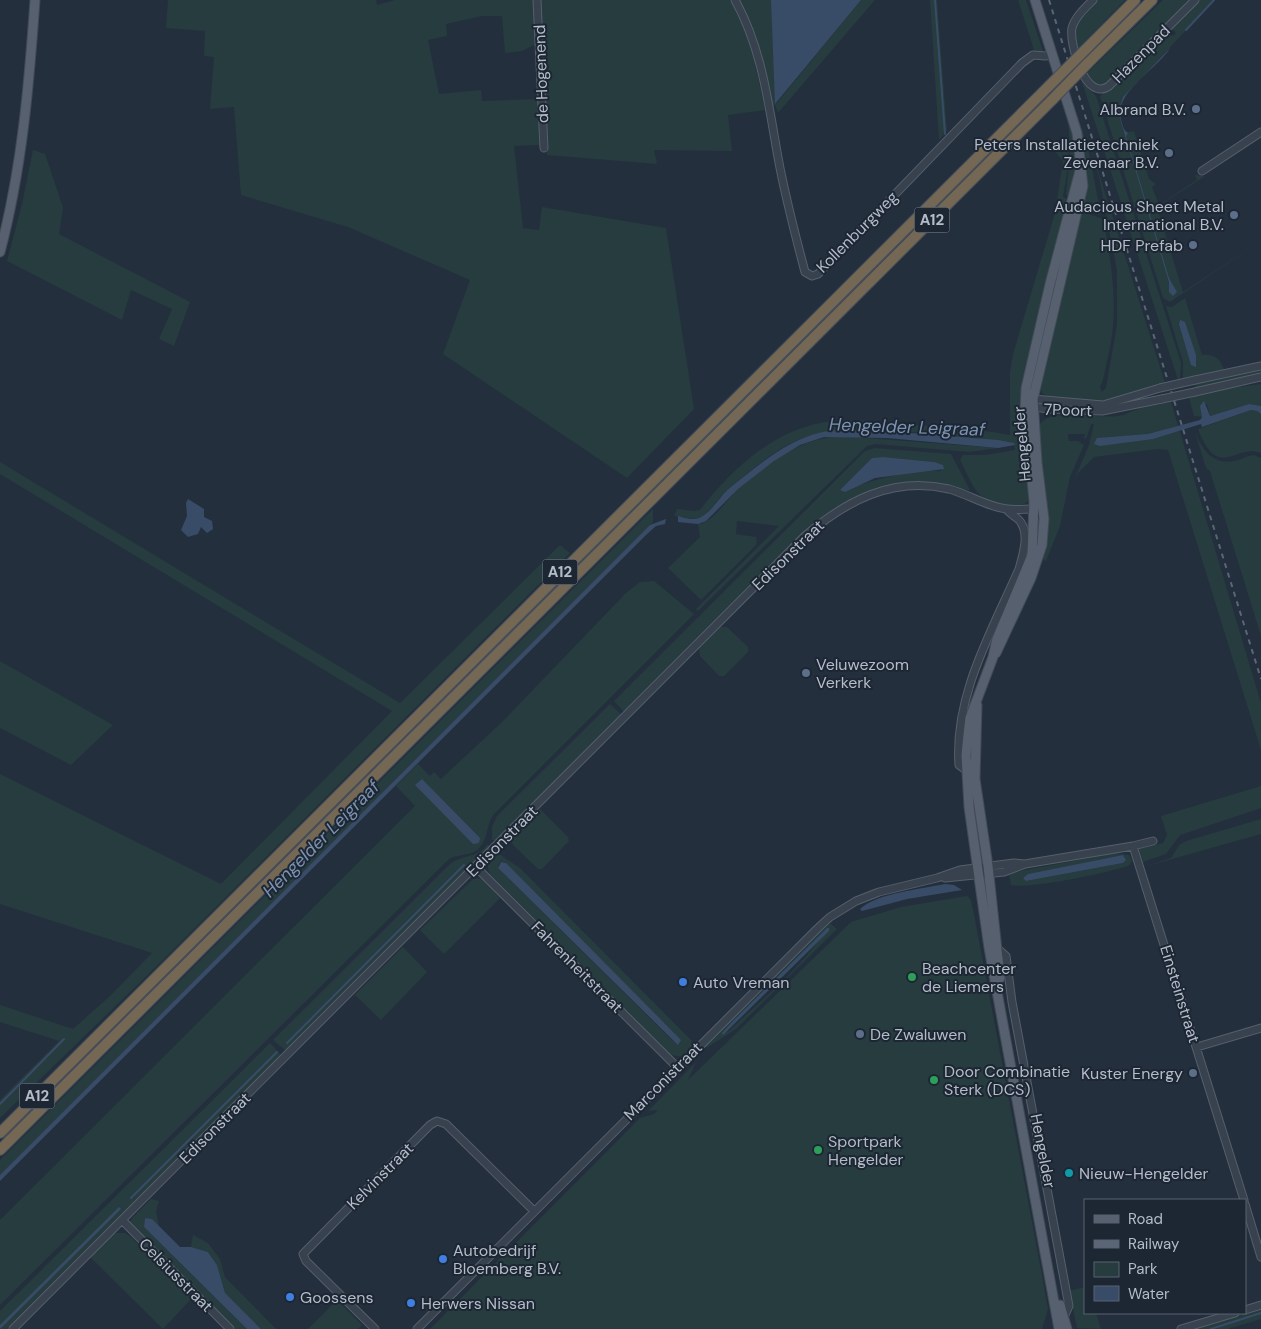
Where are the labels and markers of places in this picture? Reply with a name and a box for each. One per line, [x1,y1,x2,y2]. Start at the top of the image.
place label: Albrand B.V. [1100,99,1186,120]
marker: Albrand B.V. [1190,103,1202,115]
place label: Peters Installatietechniek Zevenaar B.V. [974,134,1159,173]
marker: Peters Installatietechniek Zevenaar B.V. [1163,147,1175,159]
place label: Audacious Sheet Metal International B.V. [1054,196,1224,235]
marker: Audacious Sheet Metal International B.V. [1228,209,1240,221]
place label: HDF Prefab [1100,235,1183,256]
marker: HDF Prefab [1187,239,1199,251]
place label: Veluwezoom Verkerk [816,654,909,693]
marker: Veluwezoom Verkerk [800,667,812,679]
place label: Beachcenter de Liemers [922,958,1016,997]
marker: Beachcenter de Liemers [906,971,918,983]
place label: Auto Vreman [693,972,790,993]
marker: Auto Vreman [677,976,689,988]
place label: De Zwaluwen [870,1024,967,1045]
marker: De Zwaluwen [854,1028,866,1040]
place label: Door Combinatie Sterk (DCS) [944,1061,1070,1100]
place label: Kuster Energy [1081,1063,1183,1084]
marker: Kuster Energy [1187,1067,1199,1079]
marker: Door Combinatie Sterk (DCS) [928,1074,940,1086]
place label: Sportpark Hengelder [828,1131,904,1170]
marker: Sportpark Hengelder [812,1144,824,1156]
place label: Nieuw-Hengelder [1079,1163,1209,1184]
marker: Nieuw-Hengelder [1063,1167,1075,1179]
place label: Autobedrijf Bloemberg B.V. [453,1240,561,1279]
marker: Autobedrijf Bloemberg B.V. [437,1253,449,1265]
place label: Goossens [300,1287,373,1308]
marker: Goossens [284,1291,296,1303]
place label: Herwers Nissan [421,1293,535,1314]
marker: Herwers Nissan [405,1297,417,1309]

